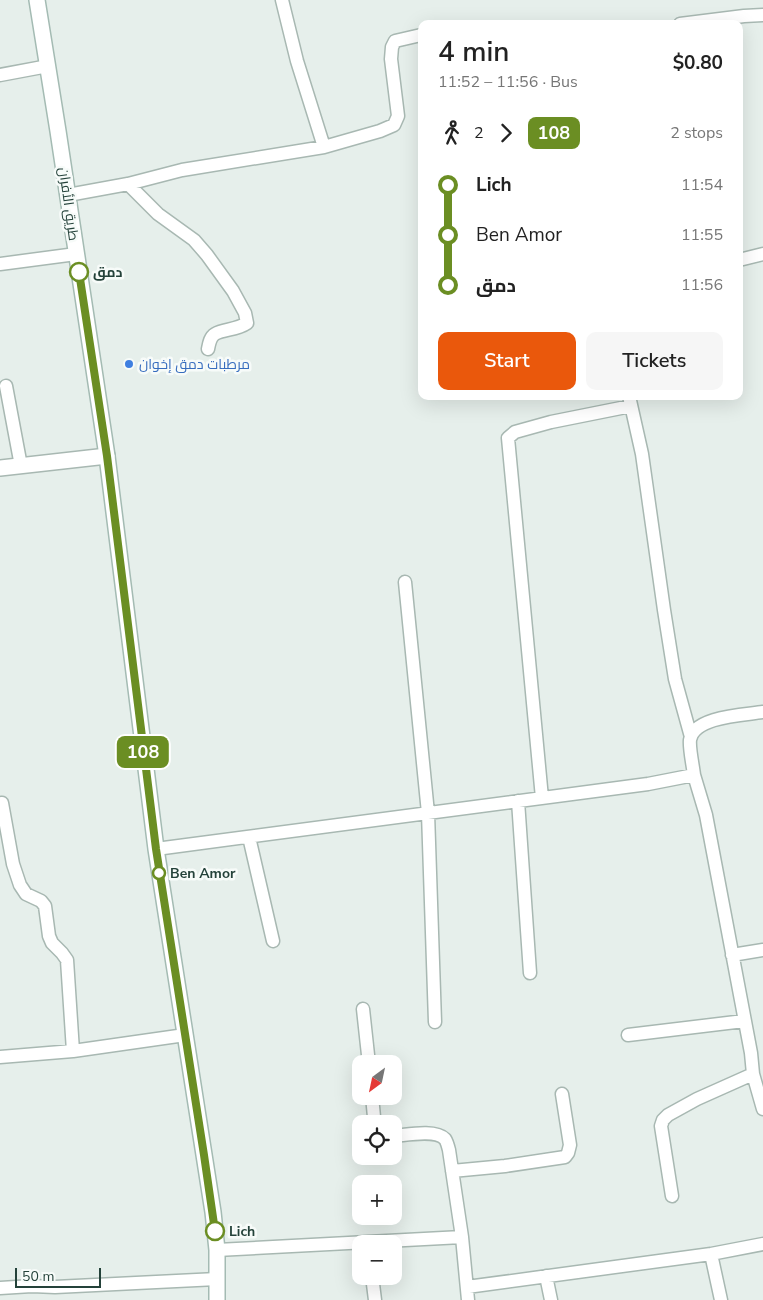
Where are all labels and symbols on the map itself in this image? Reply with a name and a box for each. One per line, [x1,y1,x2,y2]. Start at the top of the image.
street label: طريق الأفران [54,166,83,242]
marker: دمق [69,262,89,282]
place label: دمق [93,263,123,282]
place label: مرطبات دمق إخوان [139,355,250,374]
marker: مرطبات دمق إخوان [123,358,135,370]
line badge: 108 [114,736,172,768]
place label: Ben Amor [170,864,236,883]
marker: Ben Amor [152,866,166,880]
north arrow [352,1055,402,1105]
marker: Lich [205,1221,225,1241]
place label: Lich [229,1222,255,1241]
scale bar [15,1265,101,1288]

